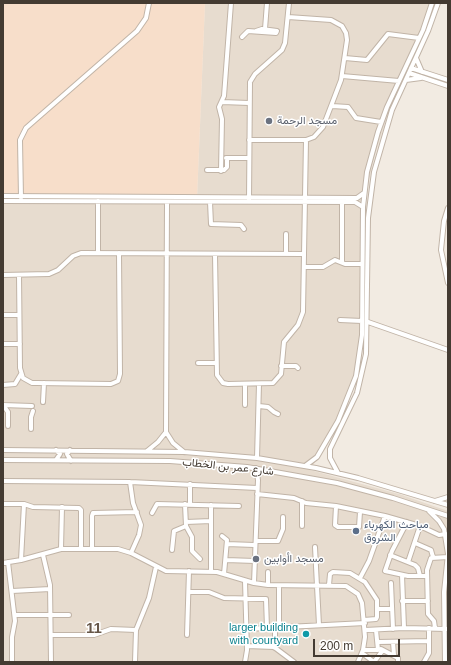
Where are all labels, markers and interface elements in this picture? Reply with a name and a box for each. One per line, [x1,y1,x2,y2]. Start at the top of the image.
place label: مسجد الرحمة [277,114,337,128]
marker: مسجد الرحمة [264,116,274,126]
street label: شارع عمر بن الخطاب [182,456,274,478]
place label: مباحث الكهرباء الشروق [364,518,429,544]
marker: مباحث الكهرباء الشروق [351,526,361,536]
place label: مسجد اأوابين [264,552,324,566]
marker: مسجد اأوابين [251,554,261,564]
district label: 11 [86,620,102,638]
place label: larger building with courtyard [229,621,298,647]
marker: larger building with courtyard [301,629,311,639]
scale bar [315,631,402,657]
text: 200 m [320,639,353,653]

